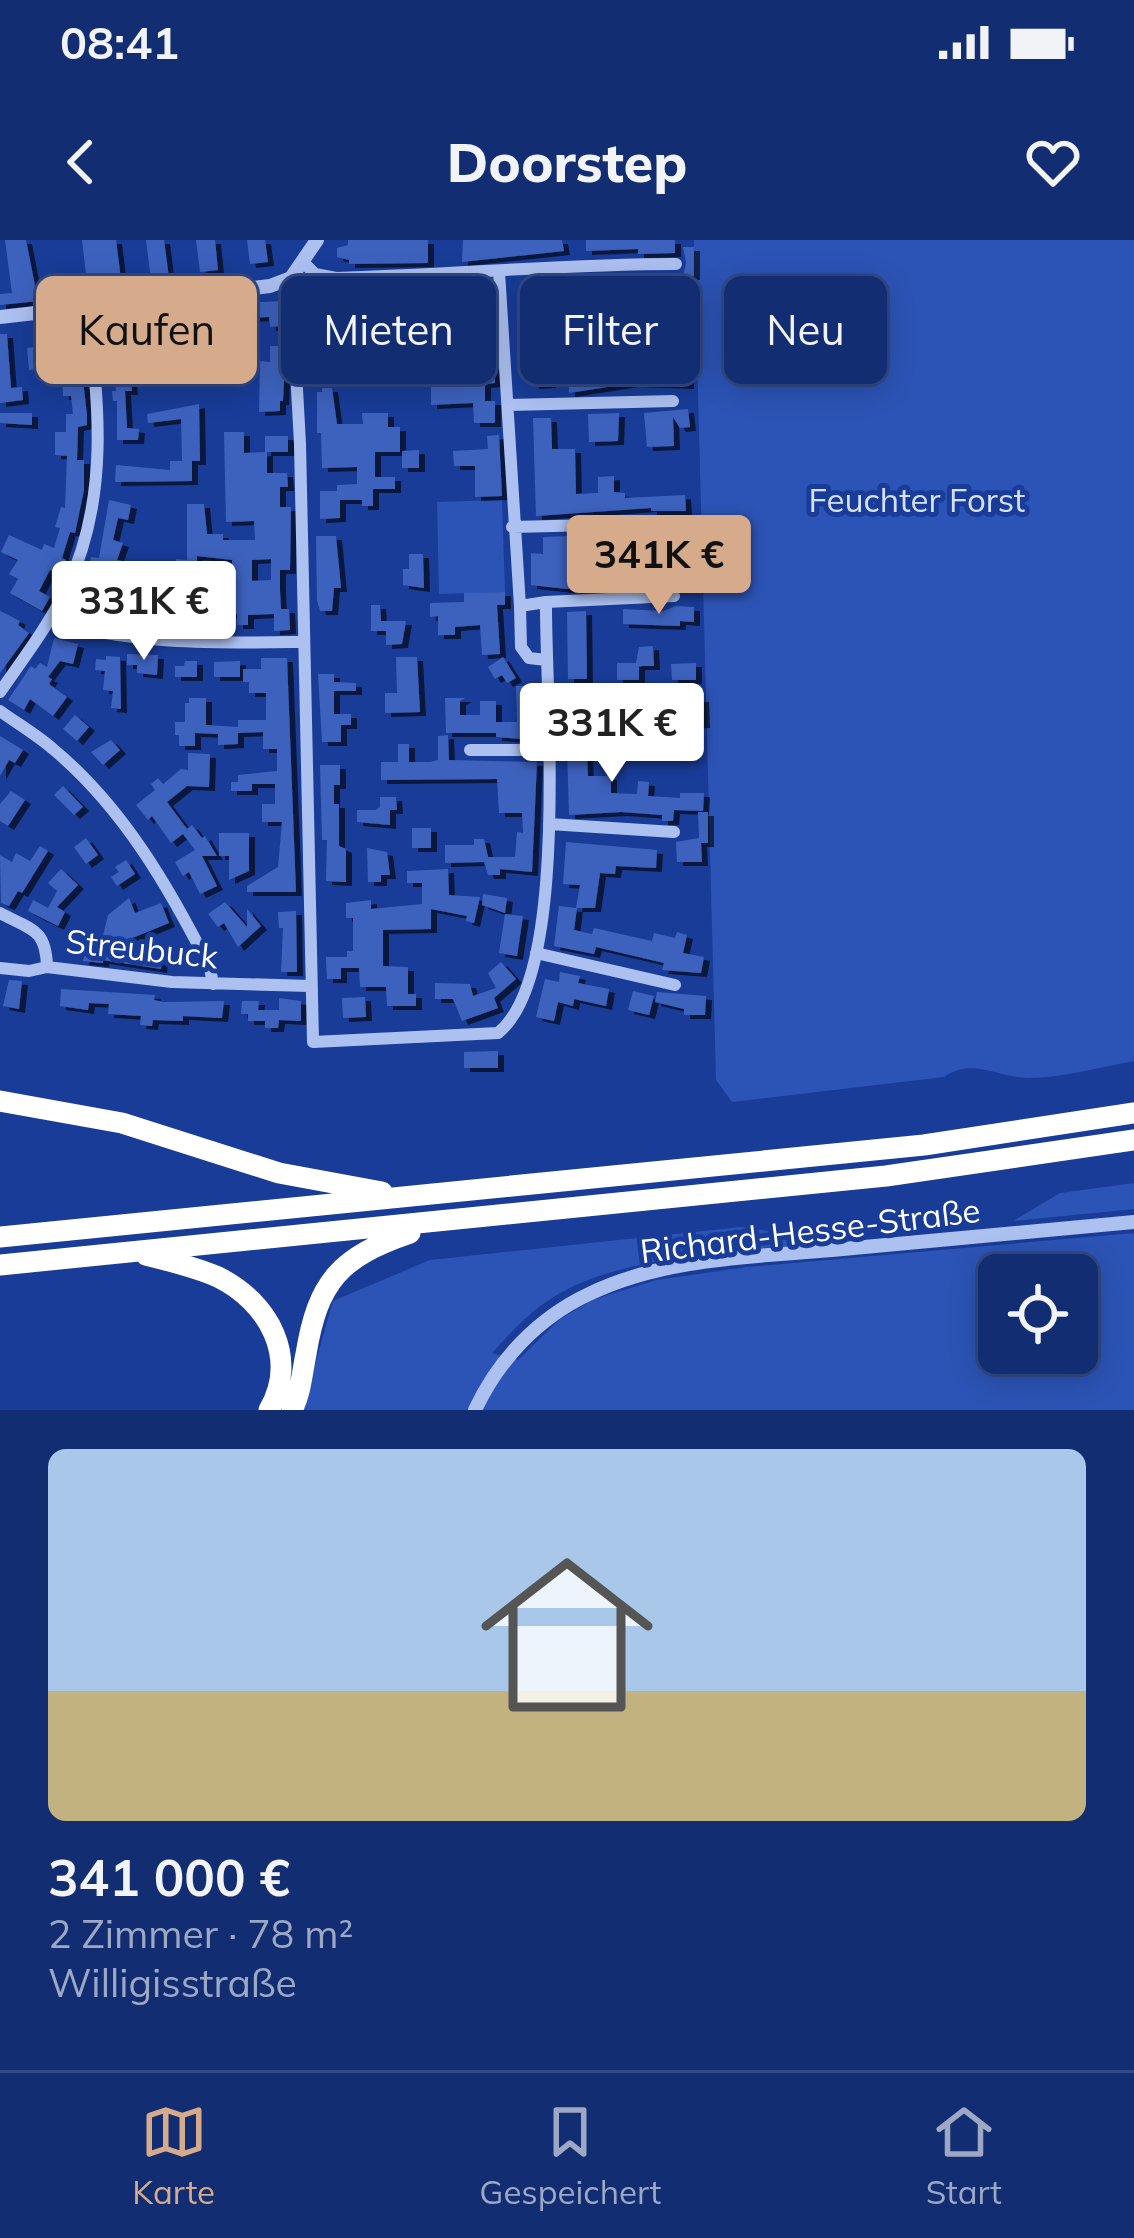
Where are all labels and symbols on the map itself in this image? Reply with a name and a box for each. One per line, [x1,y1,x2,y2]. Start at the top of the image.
park label: Feuchter Forst [809,479,1025,520]
pin: 341K € [561,515,757,617]
pin: 331K € [46,561,242,663]
pin: 331K € [514,683,710,785]
street label: Streubuck [64,920,221,976]
street label: Richard-Hesse-Straße [638,1189,982,1271]

